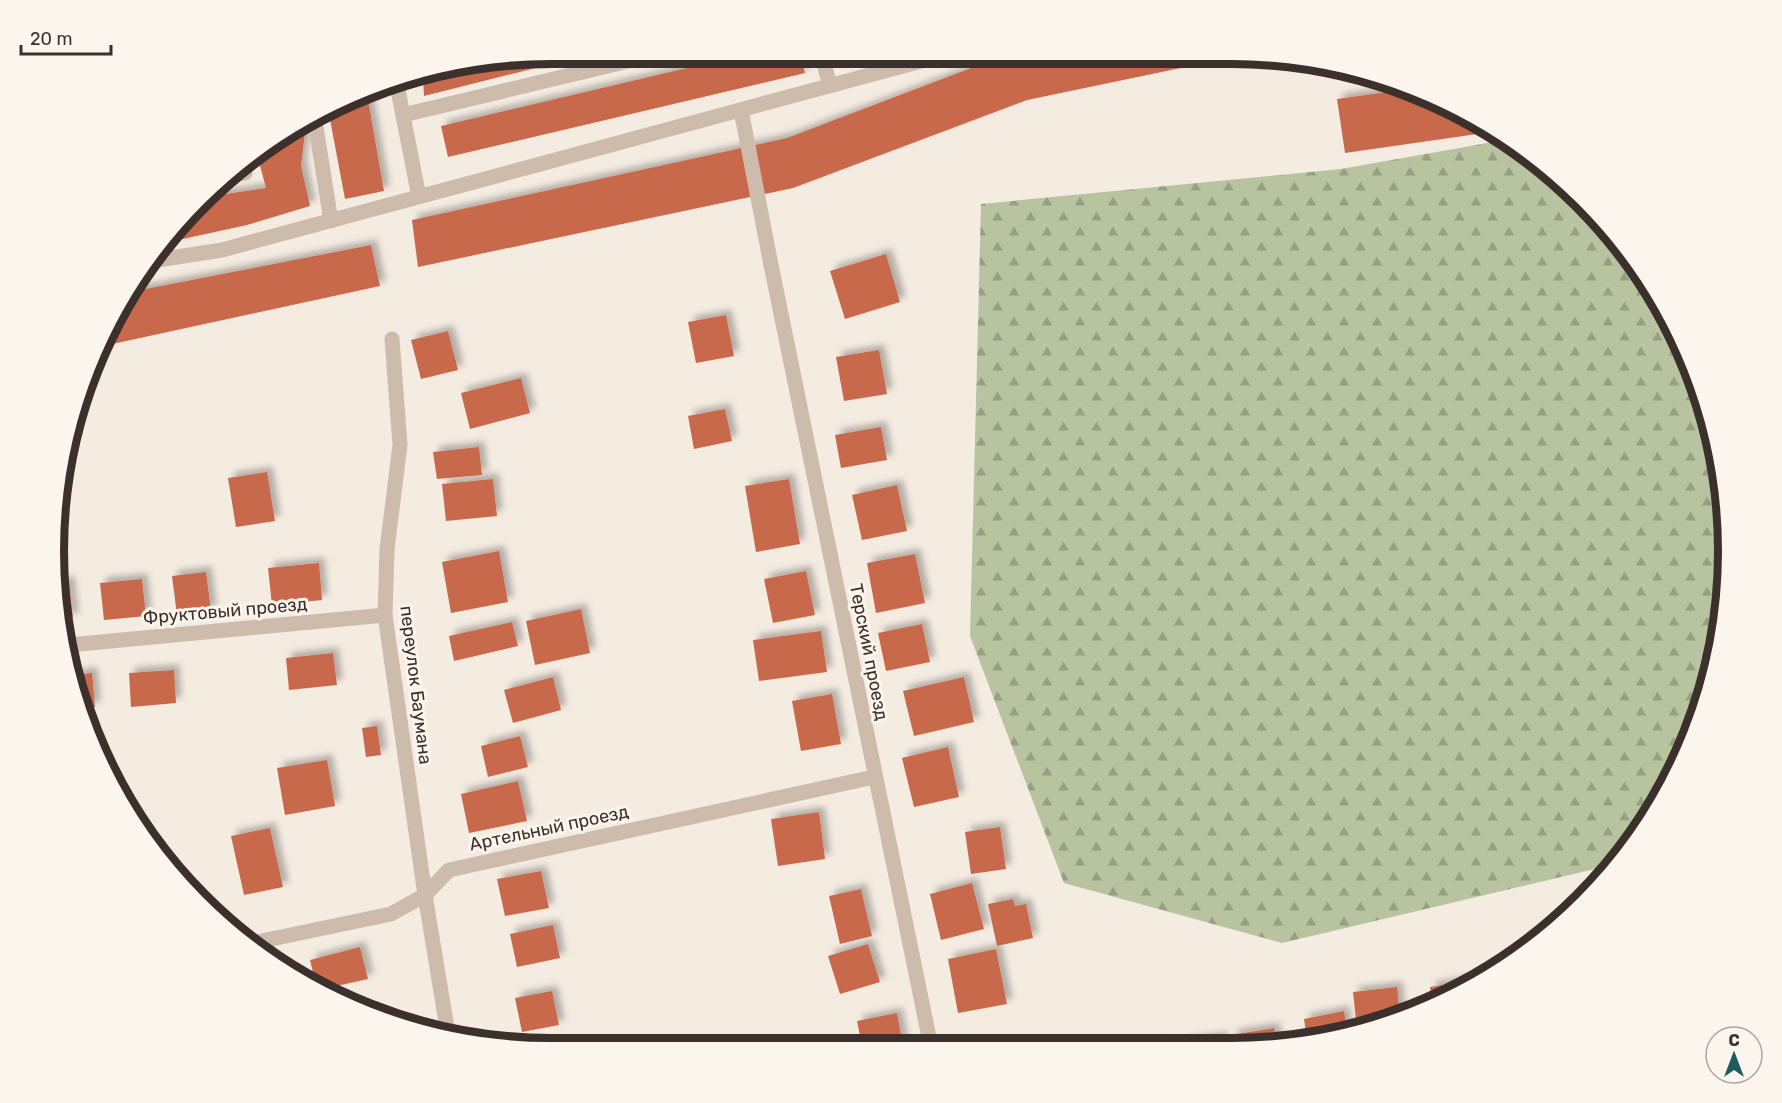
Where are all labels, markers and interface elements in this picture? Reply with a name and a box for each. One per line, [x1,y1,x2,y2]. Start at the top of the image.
scale bar [21,18,111,56]
text: 20 m [30,28,72,50]
street label: Терский проезд [845,582,893,722]
street label: Фруктовый проезд [142,593,308,629]
street label: переулок Баумана [395,604,437,766]
street label: Артельный проезд [467,800,631,856]
north arrow [1704,1025,1764,1085]
text: С [1728,1031,1740,1050]

